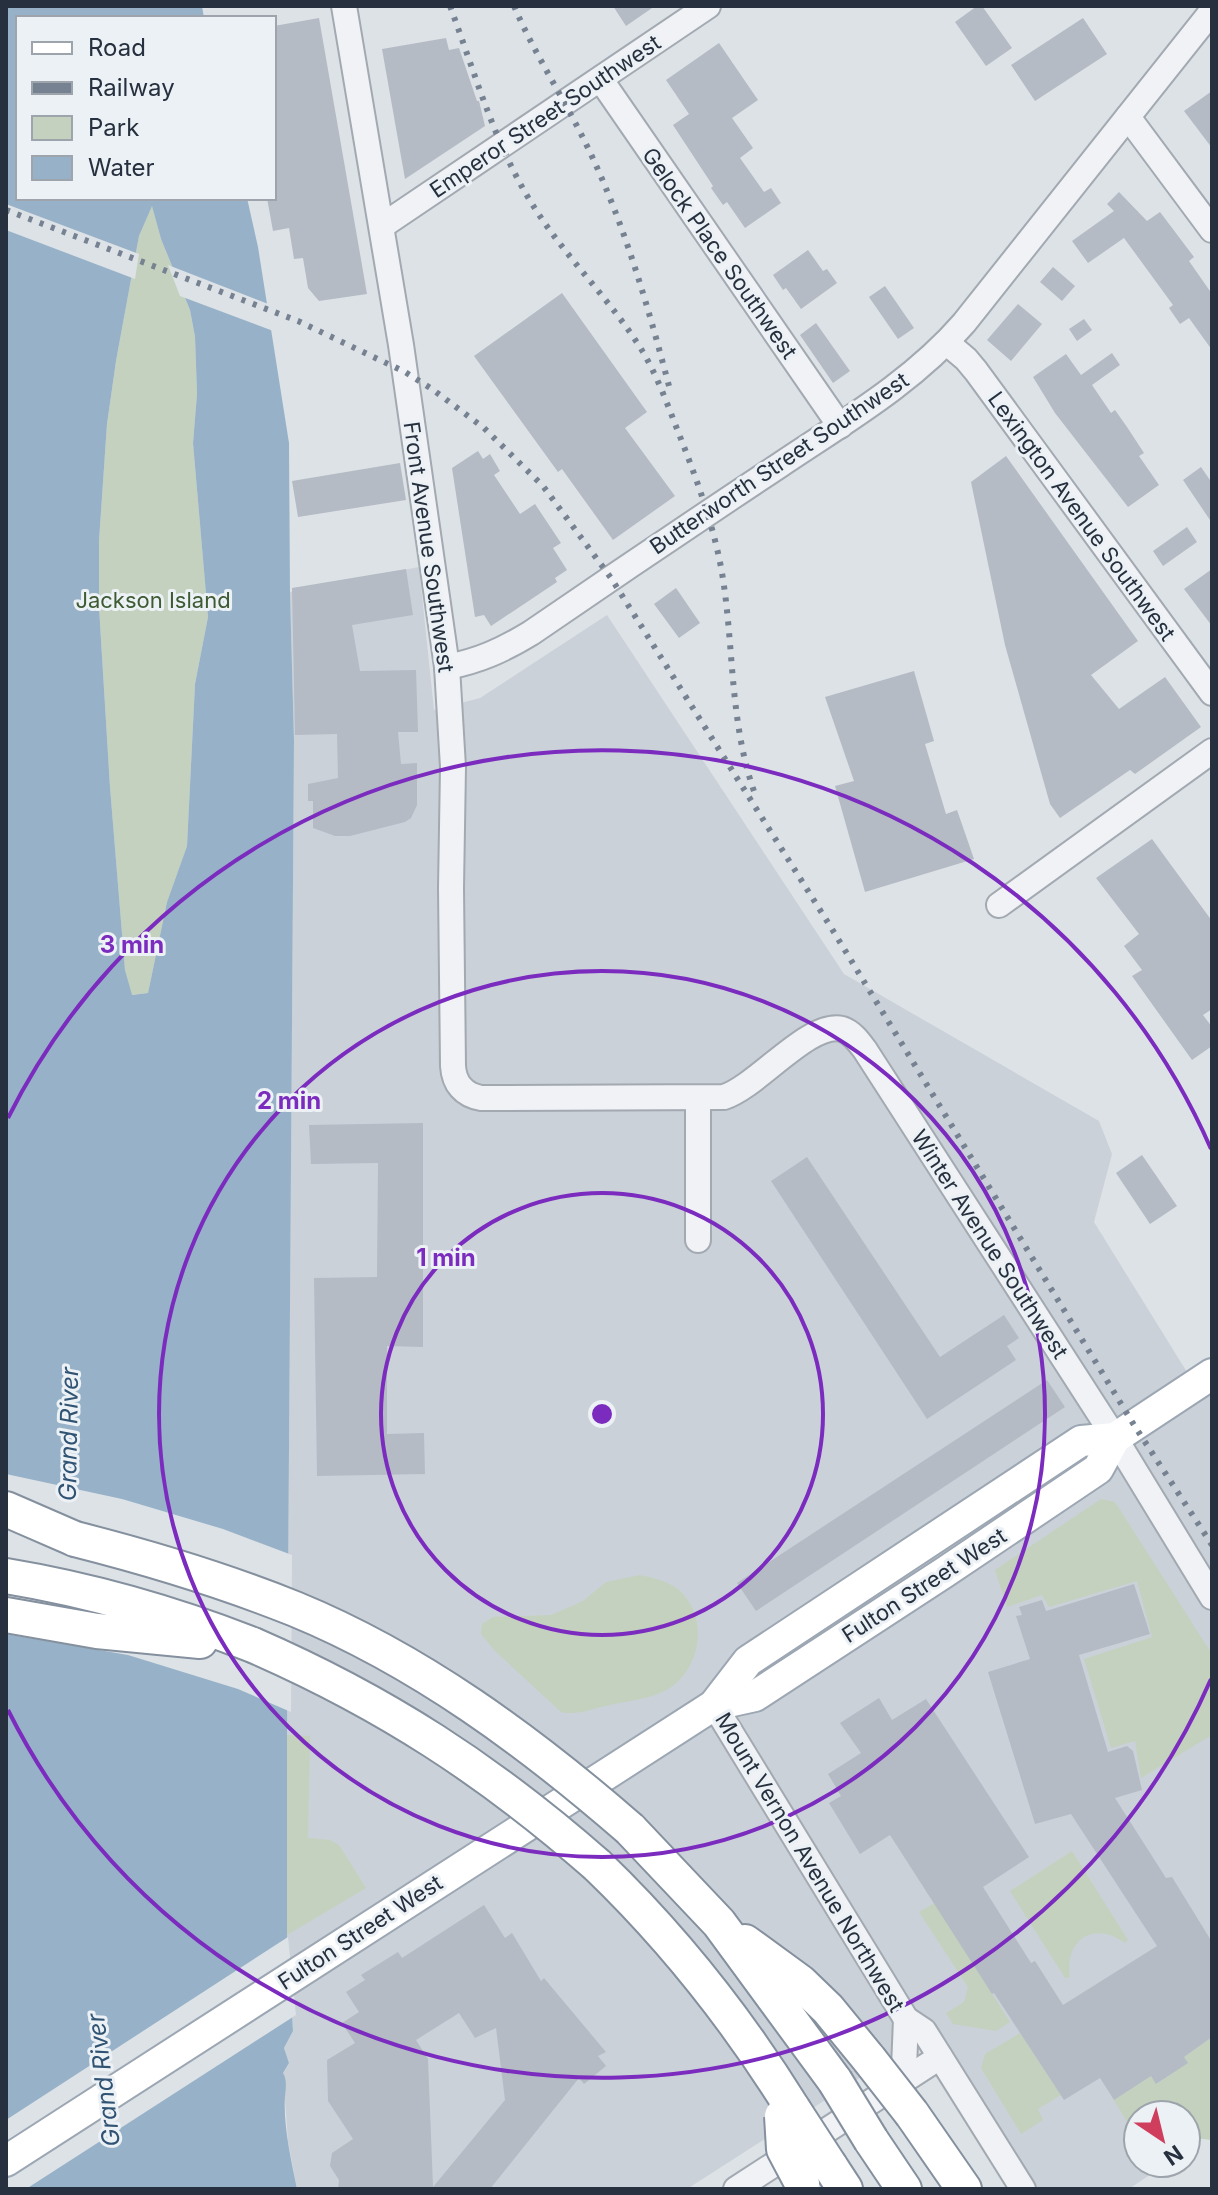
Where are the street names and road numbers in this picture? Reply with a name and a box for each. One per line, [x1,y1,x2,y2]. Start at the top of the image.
street label: Emperor Street Southwest [425,29,665,203]
street label: Gelock Place Southwest [637,142,803,364]
street label: Butterworth Street Southwest [645,367,913,559]
street label: Lexington Avenue Southwest [983,387,1181,645]
street label: Front Avenue Southwest [399,420,459,674]
street label: Winter Avenue Southwest [906,1125,1074,1363]
street label: Fulton Street West [837,1522,1011,1648]
street label: Mount Vernon Avenue Northwest [710,1708,910,2016]
street label: Fulton Street West [273,1869,447,1995]

